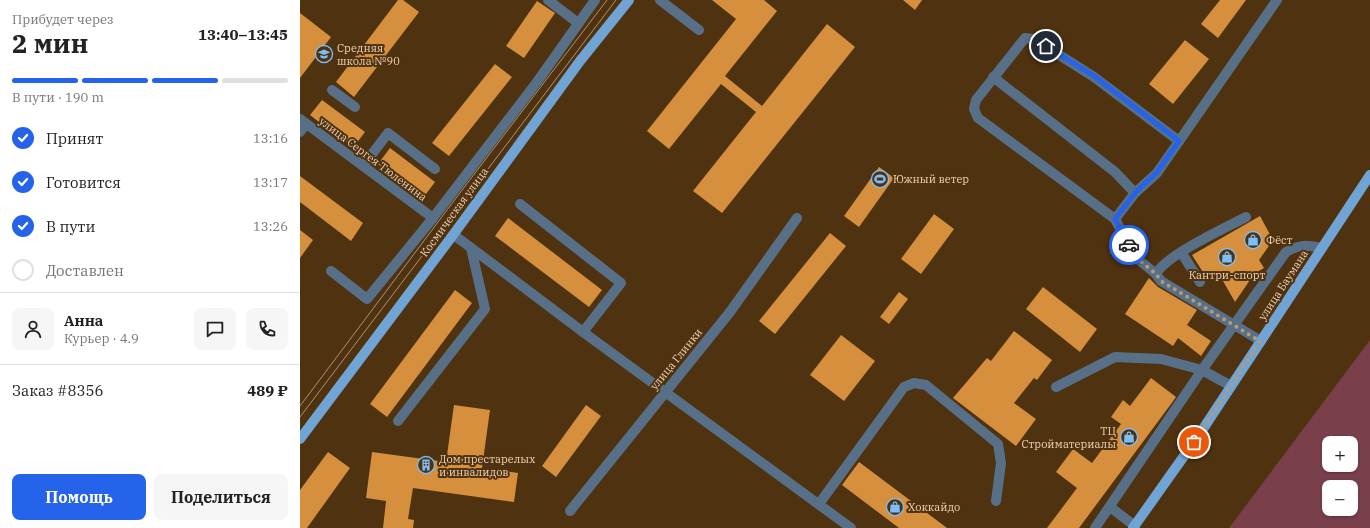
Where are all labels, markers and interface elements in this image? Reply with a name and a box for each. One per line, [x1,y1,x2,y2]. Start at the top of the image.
text: Прибудет через [12,11,114,28]
text: 13:40–13:45 [198,25,288,44]
text: 2 мин [12,26,88,60]
pin [1029,29,1063,63]
icon: home [1035,35,1057,57]
place label: Средняя школа №90 [337,41,400,68]
school or university icon: Средняя школа №90 [314,44,334,64]
text: В пути · 190 m [12,89,104,106]
street label: улица Сергея Тюленина [316,114,430,204]
icon: check [12,127,34,149]
text: Принят [46,129,103,148]
text: 13:16 [253,130,288,147]
street label: Космическая улица [417,165,491,259]
sports icon: Южный ветер [870,169,890,189]
icon: check [12,171,34,193]
place label: Южный ветер [893,172,969,186]
text: Готовится [46,173,121,192]
text: 13:17 [253,174,288,191]
icon: check [12,215,34,237]
text: В пути [46,217,95,236]
text: 13:26 [253,218,288,235]
courier [1109,225,1149,265]
shop icon: Фёст [1243,230,1263,250]
place label: Фёст [1266,233,1293,247]
icon: car [1118,234,1140,256]
shop icon: Кантри-спорт [1217,247,1237,267]
street label: улица Баумана [1255,247,1311,323]
text: Доставлен [46,261,124,280]
place label: Кантри-спорт [1189,268,1266,282]
button: person [12,308,54,350]
button: chat [194,308,236,350]
button: phone [246,308,288,350]
text: Анна [64,311,103,330]
street label: улица Глинки [647,325,705,393]
text: Курьер · 4.9 [64,330,139,347]
text: Заказ #8356 [12,381,104,400]
text: 489 ₽ [247,381,288,400]
place label: ТЦ Стройматериалы [1021,424,1116,451]
pin [1177,425,1211,459]
shop icon: ТЦ Стройматериалы [1119,427,1139,447]
icon: bag [1183,431,1205,453]
map controls [1322,436,1358,516]
button: + [1322,436,1358,472]
place label: Дом престарелых и инвалидов [439,452,535,479]
building icon: Дом престарелых и инвалидов [416,455,436,475]
button: Помощь [12,474,146,520]
button: Поделиться [154,474,288,520]
button: − [1322,480,1358,516]
shop icon: Хоккайдо [885,497,905,517]
place label: Хоккайдо [908,500,960,514]

